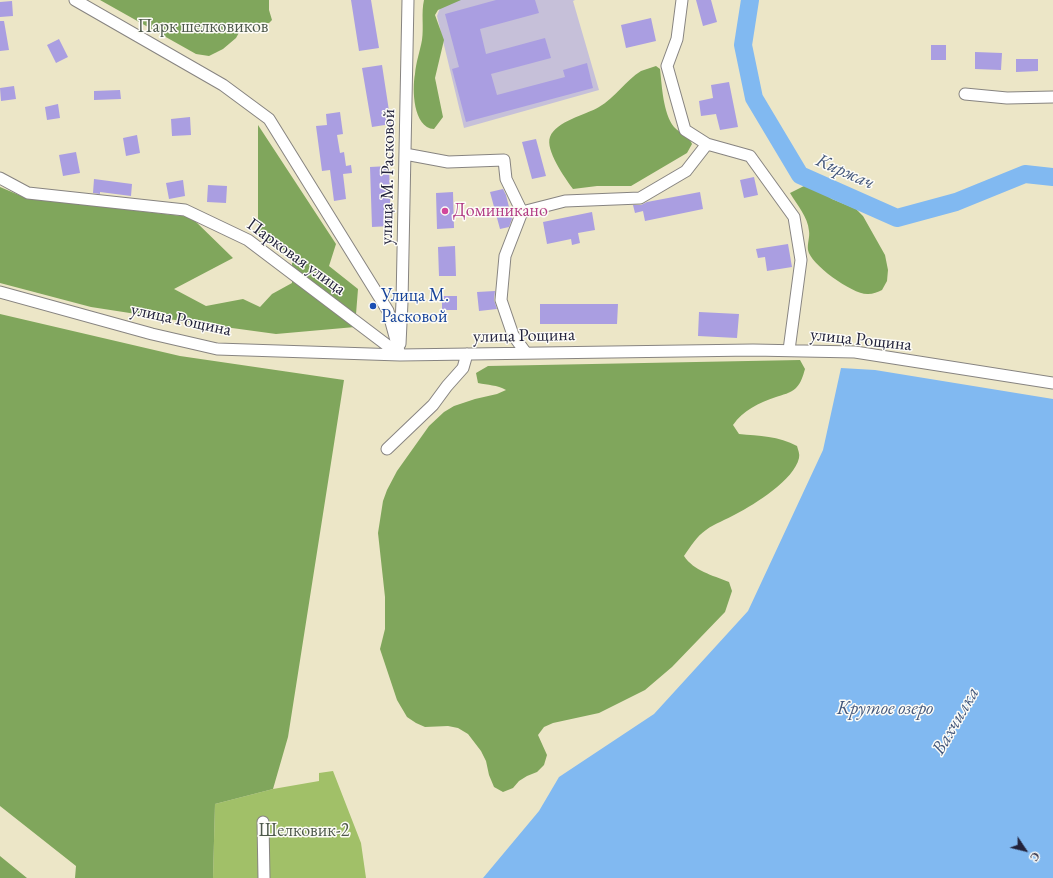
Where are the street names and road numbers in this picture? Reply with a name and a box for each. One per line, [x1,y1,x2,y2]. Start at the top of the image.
street label: улица М. Расковой [376,109,400,245]
street label: Парковая улица [242,214,350,300]
street label: улица Рощина [129,299,233,341]
street label: улица Рощина [473,324,575,348]
street label: улица Рощина [809,324,913,356]

